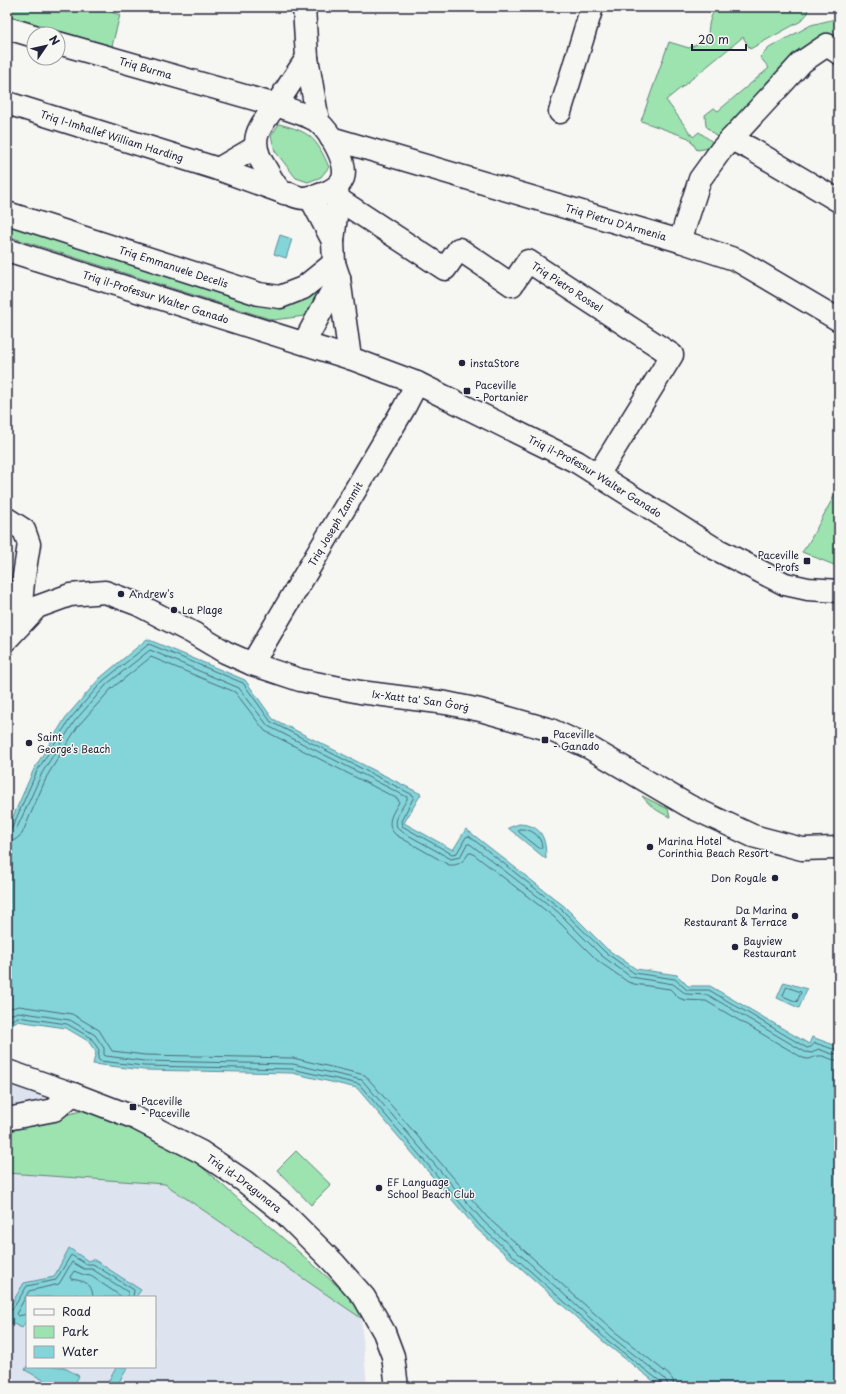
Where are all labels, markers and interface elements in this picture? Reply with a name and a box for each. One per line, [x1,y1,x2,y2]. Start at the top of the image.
north arrow [26,26,66,66]
scale bar [692,26,746,52]
text: 20 m [698,30,729,48]
text: N [45,32,64,49]
street label: Triq Burma [117,53,175,82]
street label: Triq l-Imħallef William Harding [39,106,186,165]
street label: Triq Pietru D'Armenia [564,200,669,244]
street label: Triq Emmanuele Decelis [117,241,231,291]
street label: Triq Pietro Rossel [529,257,606,315]
street label: Triq il-Professur Walter Ganado [81,266,231,327]
place label: instaStore [470,355,519,370]
marker: instaStore [457,358,467,368]
place label: Paceville - Portanier [475,377,529,404]
marker: Paceville - Portanier [462,386,472,396]
street label: Triq il-Professur Walter Ganado [526,431,665,521]
street label: Triq Joseph Zammit [304,479,366,569]
place label: Paceville - Profs [758,547,800,574]
marker: Paceville - Profs [802,556,812,566]
place label: Andrew's [129,586,174,601]
marker: Andrew's [116,589,126,599]
place label: La Plage [182,602,222,617]
marker: La Plage [169,605,179,615]
street label: Ix-Xatt ta' San Ġorġ [371,686,471,715]
place label: Paceville - Ganado [553,726,600,753]
place label: Saint George's Beach [37,729,111,756]
marker: Paceville - Ganado [540,735,550,745]
marker: Saint George's Beach [24,738,34,748]
place label: Marina Hotel Corinthia Beach Resort [658,833,769,860]
marker: Marina Hotel Corinthia Beach Resort [645,842,655,852]
place label: Don Royale [711,870,767,885]
marker: Don Royale [770,873,780,883]
place label: Da Marina Restaurant & Terrace [684,902,788,929]
marker: Da Marina Restaurant & Terrace [790,911,800,921]
place label: Bayview Restaurant [743,933,796,960]
marker: Bayview Restaurant [730,942,740,952]
place label: Paceville - Paceville [141,1093,191,1120]
marker: Paceville - Paceville [128,1102,138,1112]
street label: Triq id-Dragunara [204,1150,286,1216]
place label: EF Language School Beach Club [387,1174,475,1201]
marker: EF Language School Beach Club [374,1183,384,1193]
legend [26,1296,156,1368]
text: Road [62,1302,91,1320]
text: Park [62,1322,89,1340]
text: Water [62,1342,99,1360]

